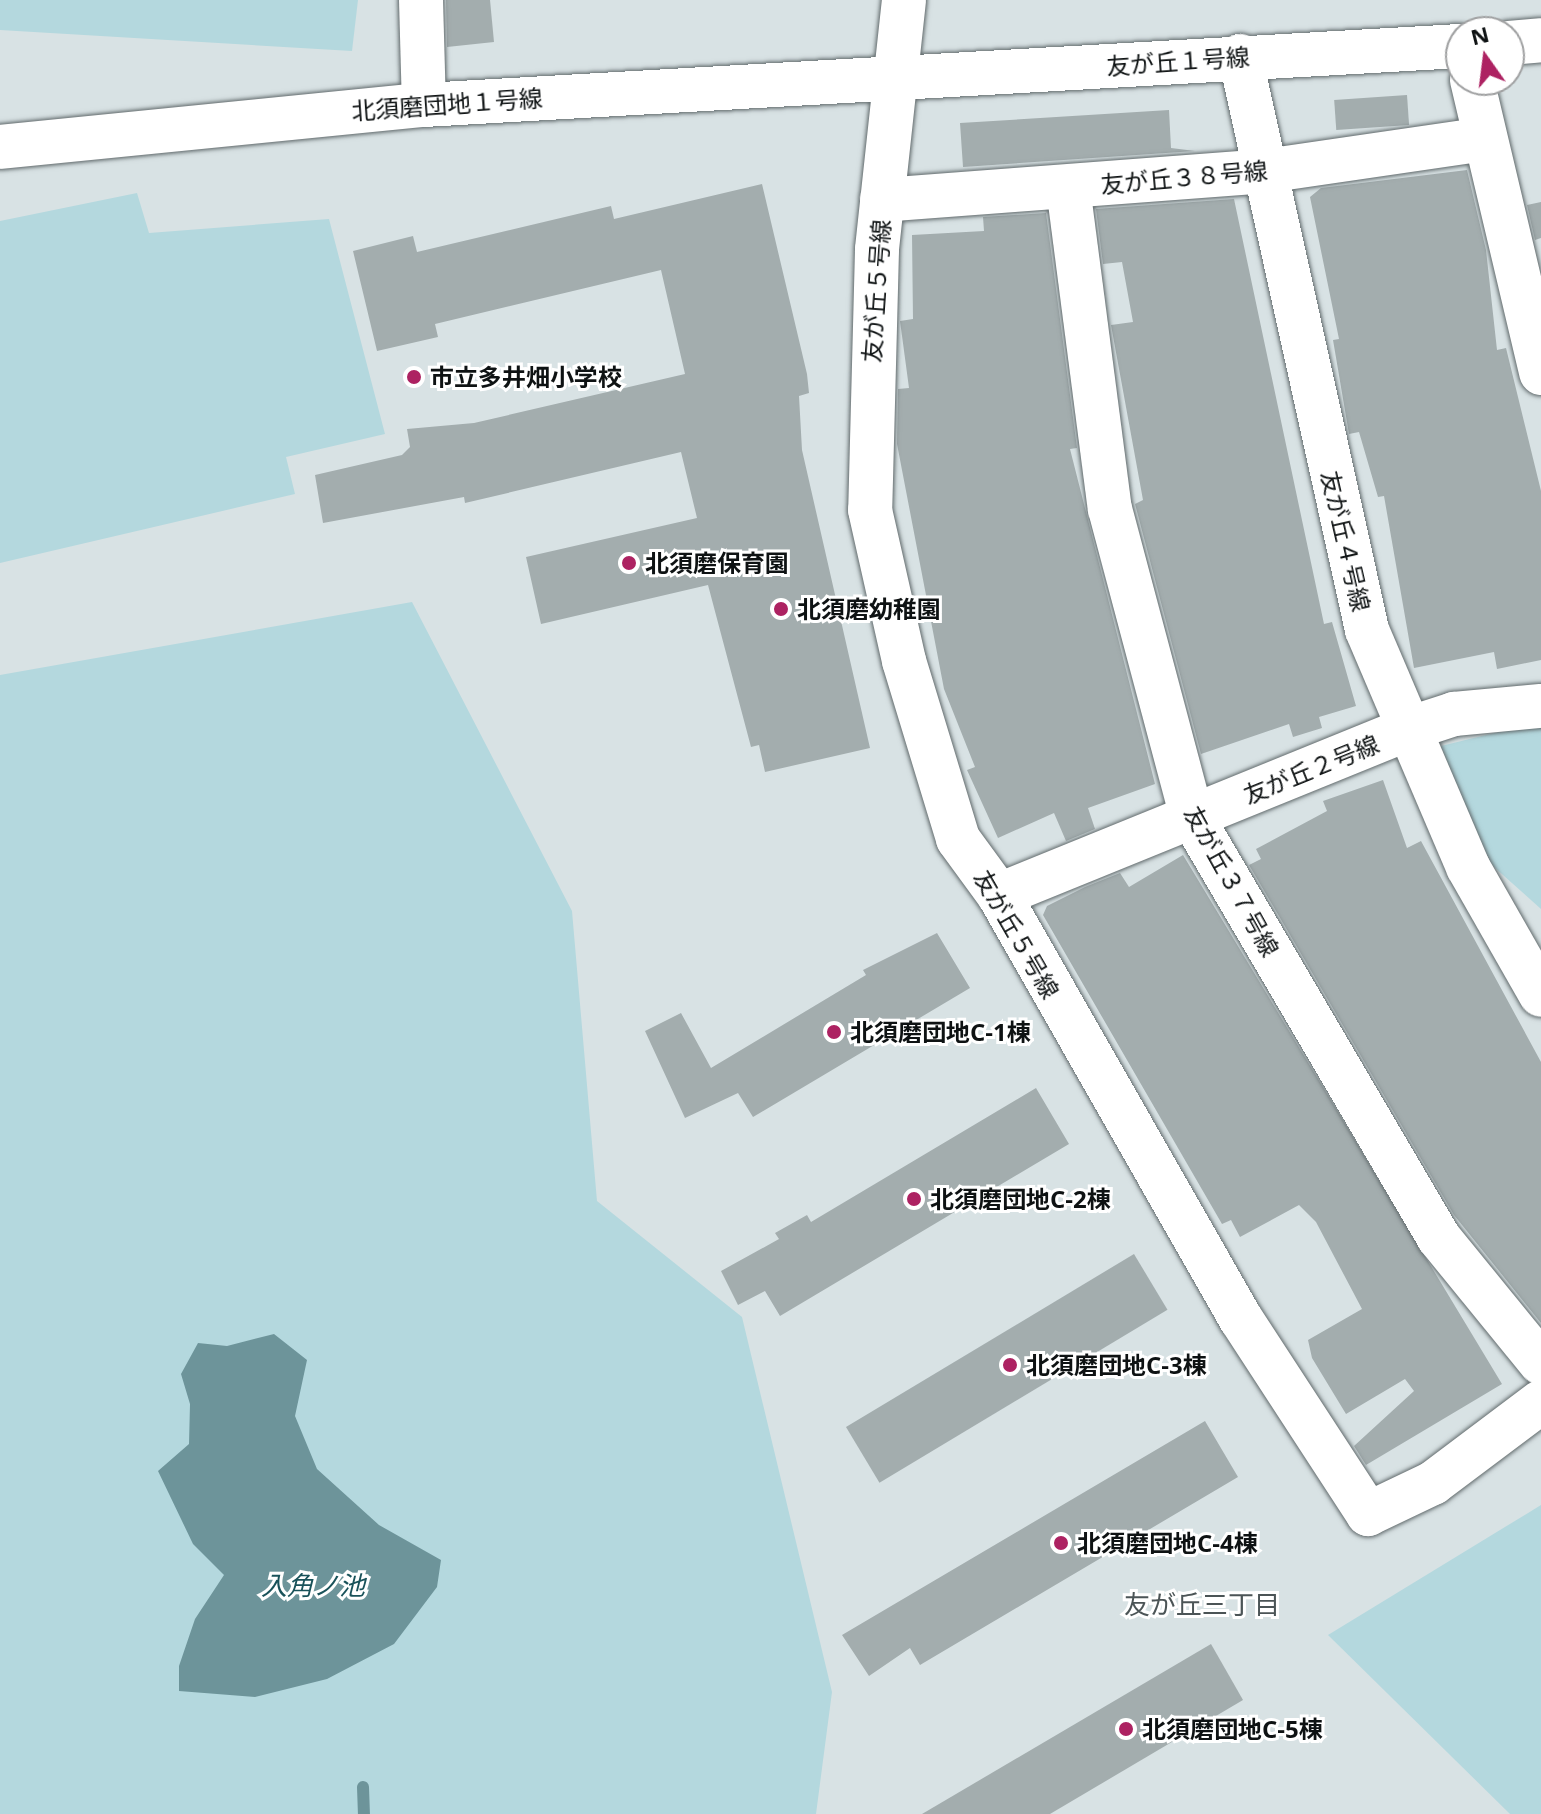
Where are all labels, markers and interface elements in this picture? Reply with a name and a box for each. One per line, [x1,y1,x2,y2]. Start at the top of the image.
north arrow [1445,16,1525,96]
text: N [1467,18,1492,51]
street label: 友が丘１号線 [1105,42,1251,80]
street label: 北須磨団地１号線 [350,83,544,125]
street label: 友が丘３８号線 [1099,155,1269,199]
street label: 友が丘５号線 [857,218,895,364]
place label: 市立多井畑小学校 [430,363,622,391]
marker: 市立多井畑小学校 [405,368,423,386]
street label: 友が丘４号線 [1316,468,1376,614]
place label: 北須磨保育園 [645,549,789,577]
marker: 北須磨保育園 [620,554,638,572]
place label: 北須磨幼稚園 [797,595,941,623]
marker: 北須磨幼稚園 [772,600,790,618]
street label: 友が丘２号線 [1239,729,1383,809]
street label: 友が丘３７号線 [1179,801,1285,961]
street label: 友が丘５号線 [969,864,1065,1004]
place label: 北須磨団地C-1棟 [850,1018,1031,1046]
marker: 北須磨団地C-1棟 [825,1023,843,1041]
place label: 北須磨団地C-2棟 [930,1185,1111,1213]
marker: 北須磨団地C-2棟 [905,1190,923,1208]
place label: 北須磨団地C-3棟 [1026,1351,1207,1379]
marker: 北須磨団地C-3棟 [1001,1356,1019,1374]
place label: 北須磨団地C-4棟 [1077,1529,1258,1557]
marker: 北須磨団地C-4棟 [1052,1534,1070,1552]
water label: 入角ノ池 [261,1570,365,1602]
district label: 友が丘三丁目 [1124,1589,1280,1621]
place label: 北須磨団地C-5棟 [1142,1715,1323,1743]
marker: 北須磨団地C-5棟 [1117,1720,1135,1738]

